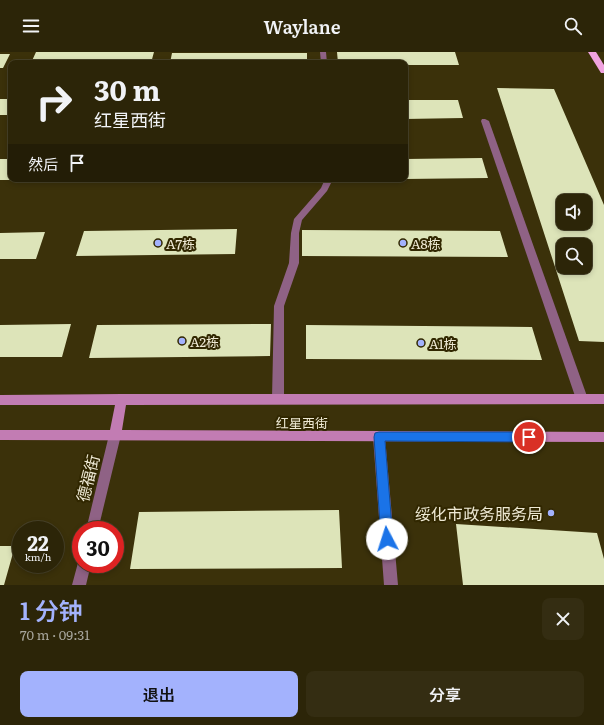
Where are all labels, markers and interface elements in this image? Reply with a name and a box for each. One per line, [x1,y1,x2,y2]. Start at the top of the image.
text: Waylane [263,13,341,40]
icon: menu [20,15,42,37]
icon: search [562,15,584,37]
text: 30 m [94,68,160,110]
icon: right [28,76,80,128]
text: 红星西街 [94,106,166,133]
text: 然后 [28,152,58,175]
icon: arrive [66,152,88,174]
map controls [556,194,592,274]
button: sound [556,194,592,230]
place label: A7栋 [166,234,195,253]
place label: A8栋 [411,234,441,253]
marker: A7栋 [153,238,163,248]
marker: A8栋 [398,238,408,248]
button: search [556,238,592,274]
place label: A2栋 [190,332,219,351]
place label: A1栋 [429,334,457,353]
marker: A2栋 [177,336,187,346]
marker: A1栋 [416,338,426,348]
street label: 红星西街 [276,413,328,432]
pin [512,420,546,454]
icon: arrive [518,426,540,448]
street label: 德福街 [70,452,104,504]
place label: 绥化市政务服务局 [415,501,543,525]
marker: 绥化市政务服务局 [546,508,556,518]
position arrow [366,518,408,560]
speed limit sign: 30 [72,521,124,573]
text: 22 [27,527,49,557]
text: km/h [25,549,51,564]
text: 1 分钟 [20,592,83,627]
button: close [542,598,584,640]
text: 70 m · 09:31 [20,625,90,644]
button: 退出 [20,671,298,717]
button: 分享 [306,671,584,717]

